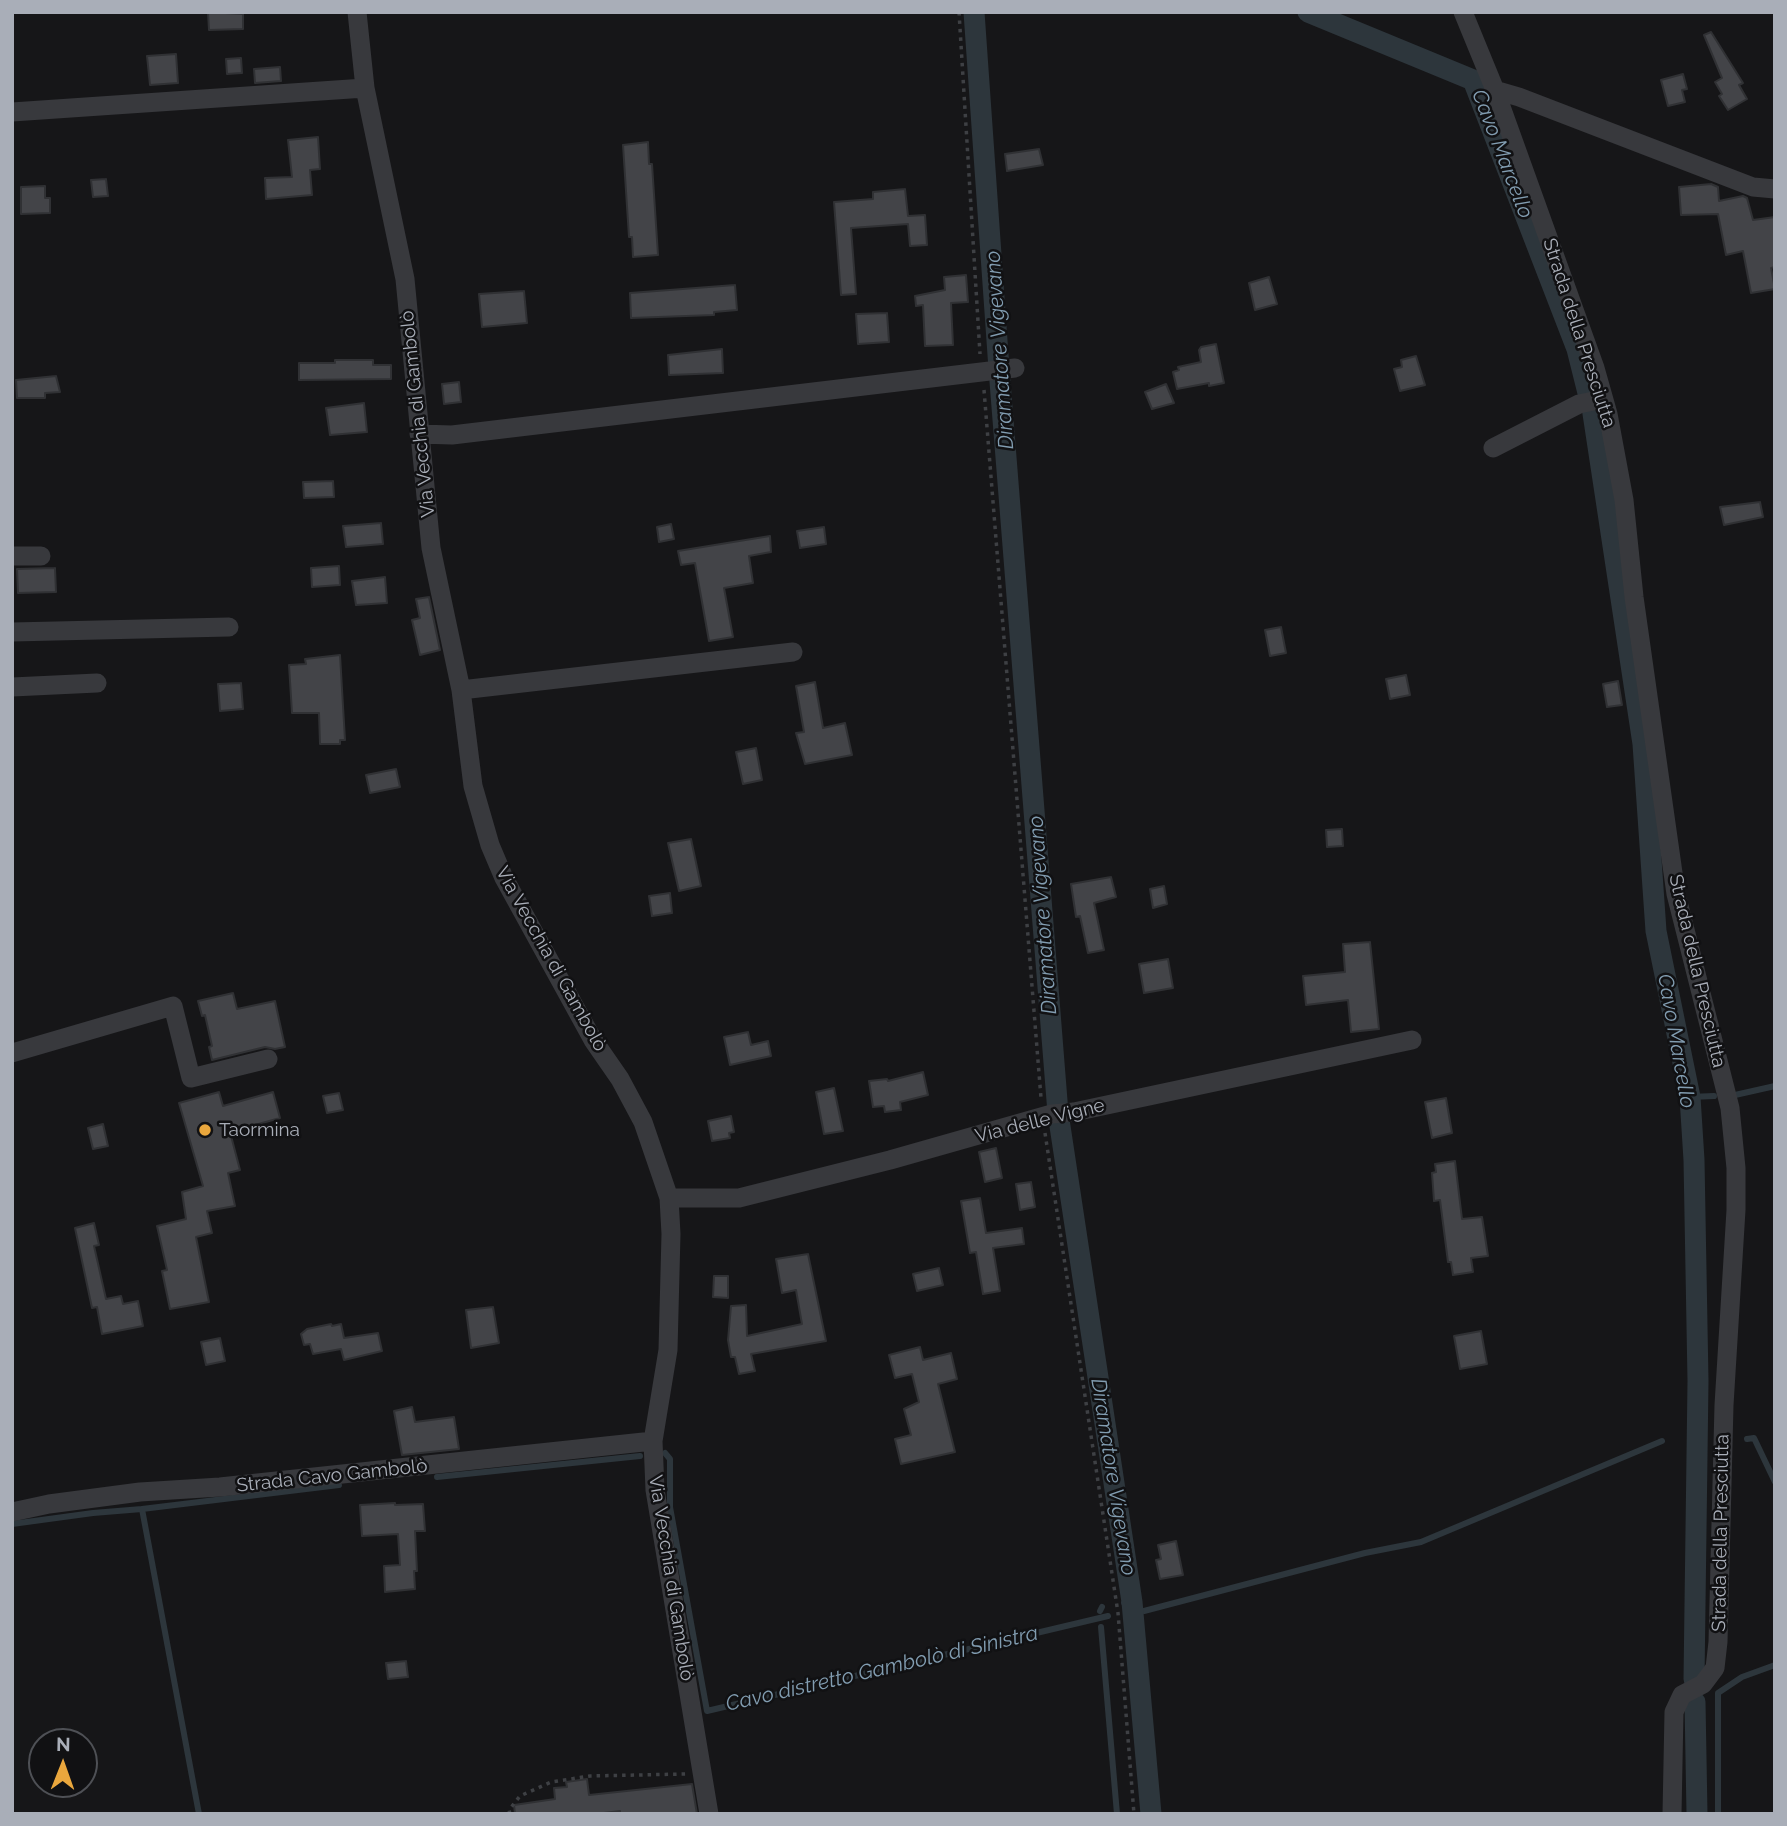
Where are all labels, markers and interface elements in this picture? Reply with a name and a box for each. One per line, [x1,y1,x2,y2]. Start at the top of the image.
water label: Cavo Marcello [1466,86,1538,222]
street label: Strada della Presciutta [1538,235,1620,431]
water label: Diramatore Vigevano [980,250,1020,450]
street label: Via Vecchia di Gambolò [396,309,440,519]
water label: Diramatore Vigevano [1023,815,1063,1015]
street label: Via Vecchia di Gambolò [491,863,611,1055]
street label: Strada della Presciutta [1664,872,1730,1070]
water label: Cavo Marcello [1652,972,1700,1110]
street label: Via delle Vigne [973,1094,1107,1148]
place label: Taormina [219,1119,300,1141]
marker: Taormina [197,1122,213,1138]
water label: Diramatore Vigevano [1085,1377,1141,1577]
street label: Strada della Presciutta [1708,1434,1734,1632]
street label: Strada Cavo Gambolò [235,1455,429,1497]
street label: Via Vecchia di Gambolò [643,1474,699,1682]
water label: Cavo distretto Gambolò di Sinistra [723,1621,1041,1717]
north arrow [28,1728,98,1798]
text: N [56,1733,71,1755]

